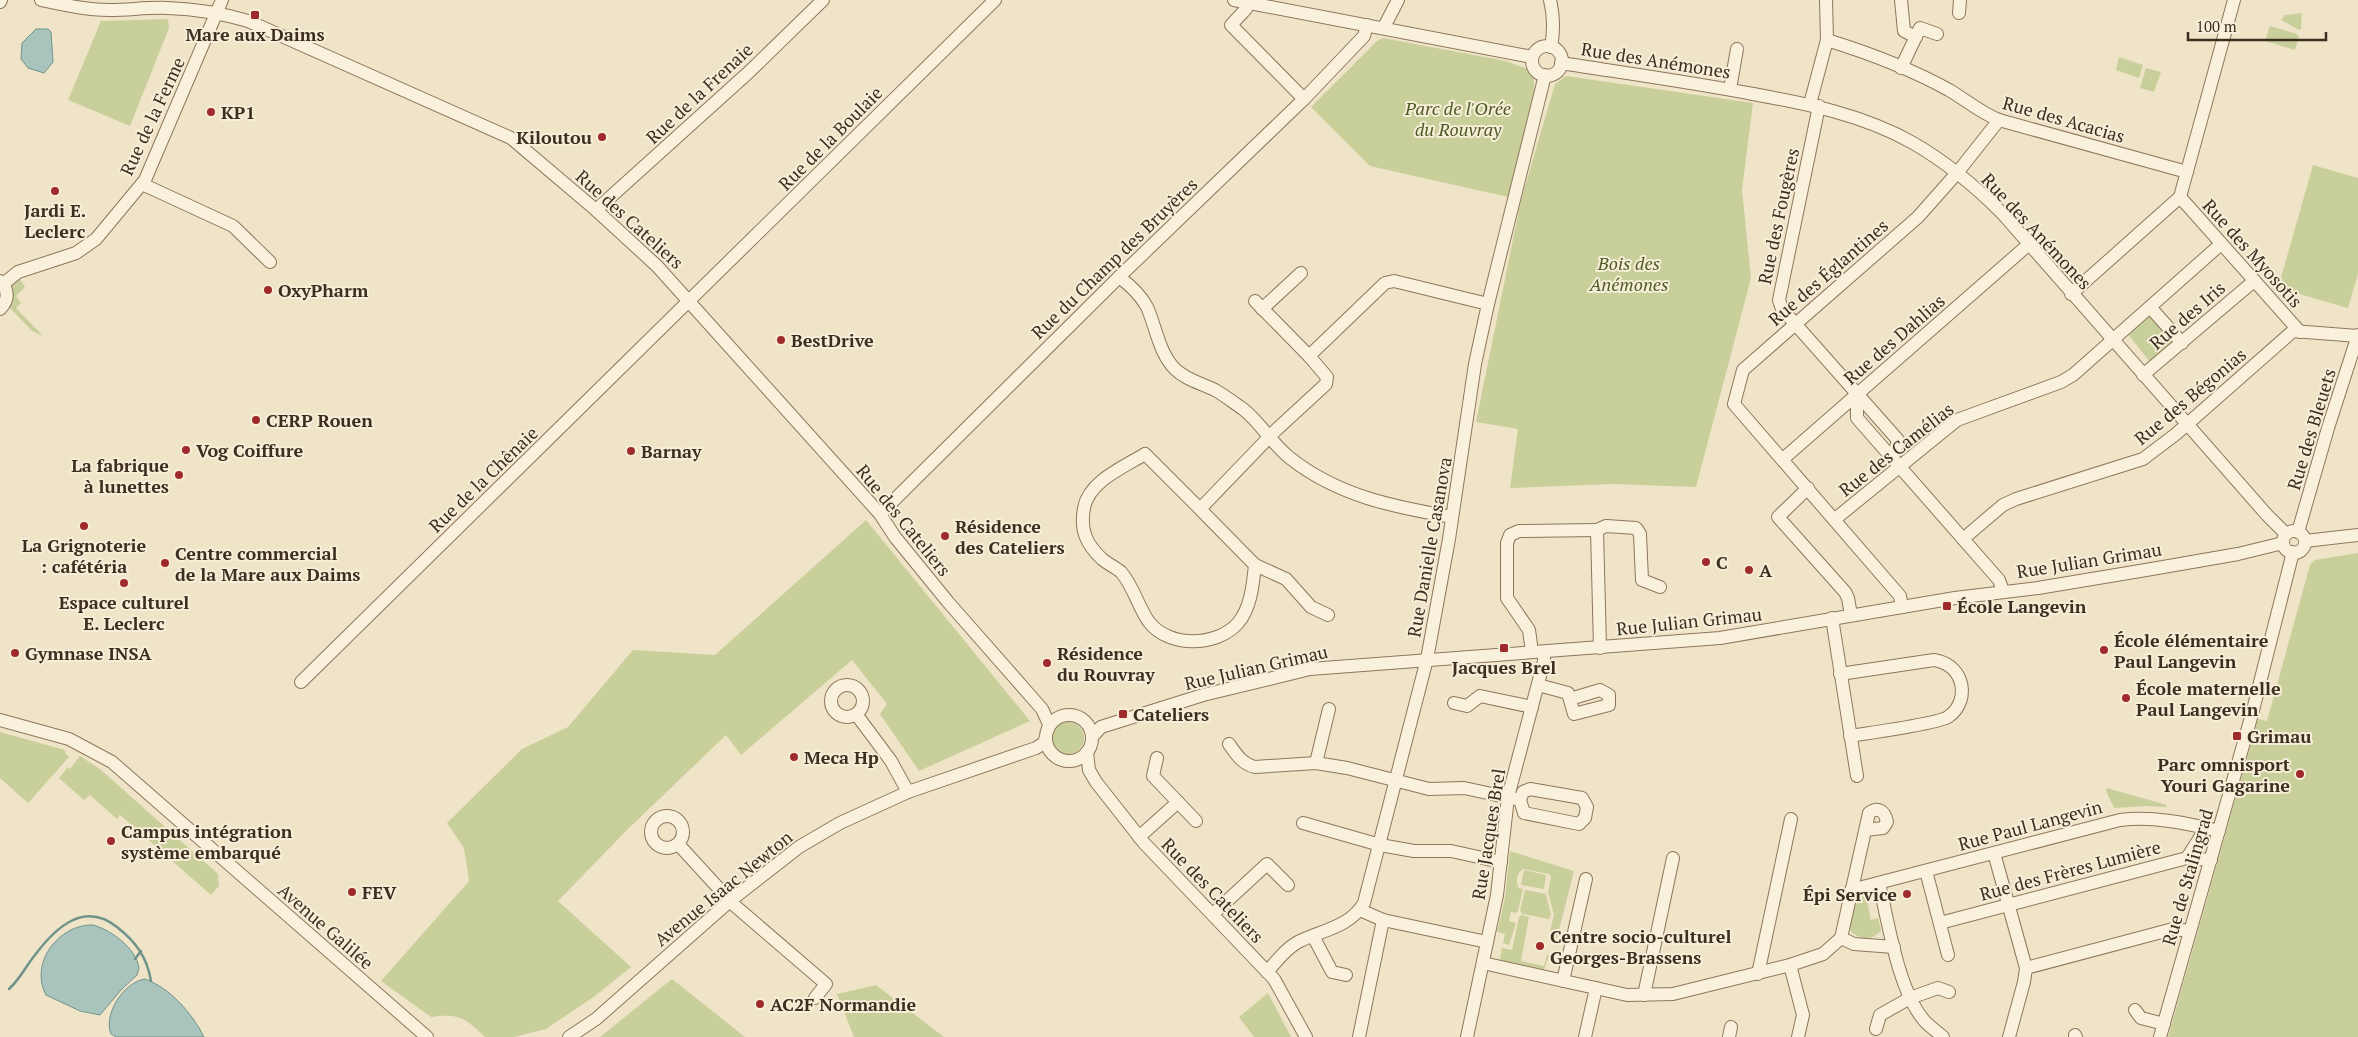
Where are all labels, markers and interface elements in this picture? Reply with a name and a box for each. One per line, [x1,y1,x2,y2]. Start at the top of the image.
marker: Mare aux Daims [249,9,261,21]
scale bar [2188,10,2326,42]
text: 100 m [2196,16,2237,36]
place label: Mare aux Daims [185,22,325,46]
street label: Rue des Anémones [1579,36,1733,84]
street label: Rue de la Frenaie [641,37,757,149]
street label: Rue de la Ferme [114,53,190,179]
street label: Rue de la Boulaie [773,81,887,195]
street label: Rue des Acacias [2000,90,2128,148]
park label: Parc de l'Orée du Rouvray [1404,96,1511,141]
place label: KP1 [221,100,255,124]
marker: KP1 [205,106,217,118]
place label: Kiloutou [516,125,592,149]
marker: Kiloutou [596,131,608,143]
street label: Rue des Fougères [1752,146,1804,286]
street label: Rue des Cateliers [571,164,689,274]
street label: Rue des Anémones [1977,168,2097,294]
street label: Rue du Champ des Bruyères [1026,172,1202,344]
marker: Jardi E. Leclerc [49,185,61,197]
street label: Rue des Myosotis [2198,194,2308,312]
place label: Jardi E. Leclerc [24,198,86,243]
street label: Rue des Églantines [1763,213,1893,331]
park label: Bois des Anémones [1588,251,1669,296]
street label: Rue des Iris [2144,275,2230,355]
place label: OxyPharm [278,278,369,302]
marker: OxyPharm [262,284,274,296]
street label: Rue des Dahlias [1838,288,1950,390]
place label: BestDrive [791,328,874,352]
marker: BestDrive [775,334,787,346]
street label: Rue des Bégonias [2129,342,2251,450]
street label: Rue des Bleuets [2281,365,2341,493]
street label: Rue des Camélias [1834,397,1958,501]
place label: CERP Rouen [266,408,373,432]
marker: CERP Rouen [250,414,262,426]
street label: Rue de la Chênaie [423,421,543,537]
place label: Vog Coiffure [196,438,303,462]
place label: Barnay [641,439,702,463]
marker: Vog Coiffure [180,444,192,456]
marker: Barnay [625,445,637,457]
place label: La fabrique à lunettes [71,453,169,498]
street label: Rue Danielle Casanova [1401,455,1457,639]
street label: Rue des Cateliers [851,459,957,581]
marker: La fabrique à lunettes [173,469,185,481]
place label: Résidence des Cateliers [955,514,1065,559]
marker: La Grignoterie : cafétéria [78,520,90,532]
marker: Résidence des Cateliers [939,530,951,542]
place label: La Grignoterie : cafétéria [22,533,147,578]
street label: Rue Julian Grimau [2015,537,2163,583]
place label: Centre commercial de la Mare aux Daims [175,541,360,586]
place label: C [1716,550,1728,574]
marker: C [1700,556,1712,568]
marker: Centre commercial de la Mare aux Daims [159,557,171,569]
place label: A [1759,558,1773,582]
marker: A [1743,564,1755,576]
marker: Espace culturel E. Leclerc [118,577,130,589]
place label: Espace culturel E. Leclerc [59,590,189,635]
place label: École Langevin [1957,594,2087,618]
marker: École Langevin [1941,600,1953,612]
street label: Rue Julian Grimau [1615,601,1763,641]
place label: École élémentaire Paul Langevin [2114,628,2269,673]
street label: Rue Julian Grimau [1182,639,1330,695]
place label: Gymnase INSA [25,641,153,665]
place label: Résidence du Rouvray [1057,641,1155,686]
marker: Jacques Brel [1498,642,1510,654]
marker: École élémentaire Paul Langevin [2098,644,2110,656]
marker: Gymnase INSA [9,647,21,659]
place label: Jacques Brel [1452,655,1556,679]
marker: Résidence du Rouvray [1041,657,1053,669]
place label: École maternelle Paul Langevin [2136,676,2281,721]
marker: École maternelle Paul Langevin [2120,692,2132,704]
place label: Cateliers [1133,702,1209,726]
marker: Cateliers [1117,708,1129,720]
place label: Grimau [2247,724,2311,748]
marker: Grimau [2231,730,2243,742]
place label: Meca Hp [804,745,879,769]
marker: Meca Hp [788,751,800,763]
place label: Parc omnisport Youri Gagarine [2158,752,2290,797]
street label: Rue Jacques Brel [1466,767,1510,901]
marker: Parc omnisport Youri Gagarine [2294,768,2306,780]
street label: Rue Paul Langevin [1955,794,2105,856]
street label: Rue de Stalingrad [2156,806,2218,948]
place label: Campus intégration système embarqué [121,819,293,864]
street label: Avenue Isaac Newton [649,825,797,951]
street label: Rue des Cateliers [1157,832,1269,948]
street label: Rue des Frères Lumière [1977,834,2163,906]
marker: Campus intégration système embarqué [105,835,117,847]
street label: Avenue Galilée [273,878,379,974]
place label: FEV [362,880,397,904]
place label: Épi Service [1803,882,1897,906]
marker: FEV [346,886,358,898]
marker: Épi Service [1901,888,1913,900]
place label: Centre socio-culturel Georges-Brassens [1550,924,1731,969]
marker: Centre socio-culturel Georges-Brassens [1534,940,1546,952]
place label: AC2F Normandie [770,992,916,1016]
marker: AC2F Normandie [754,998,766,1010]

